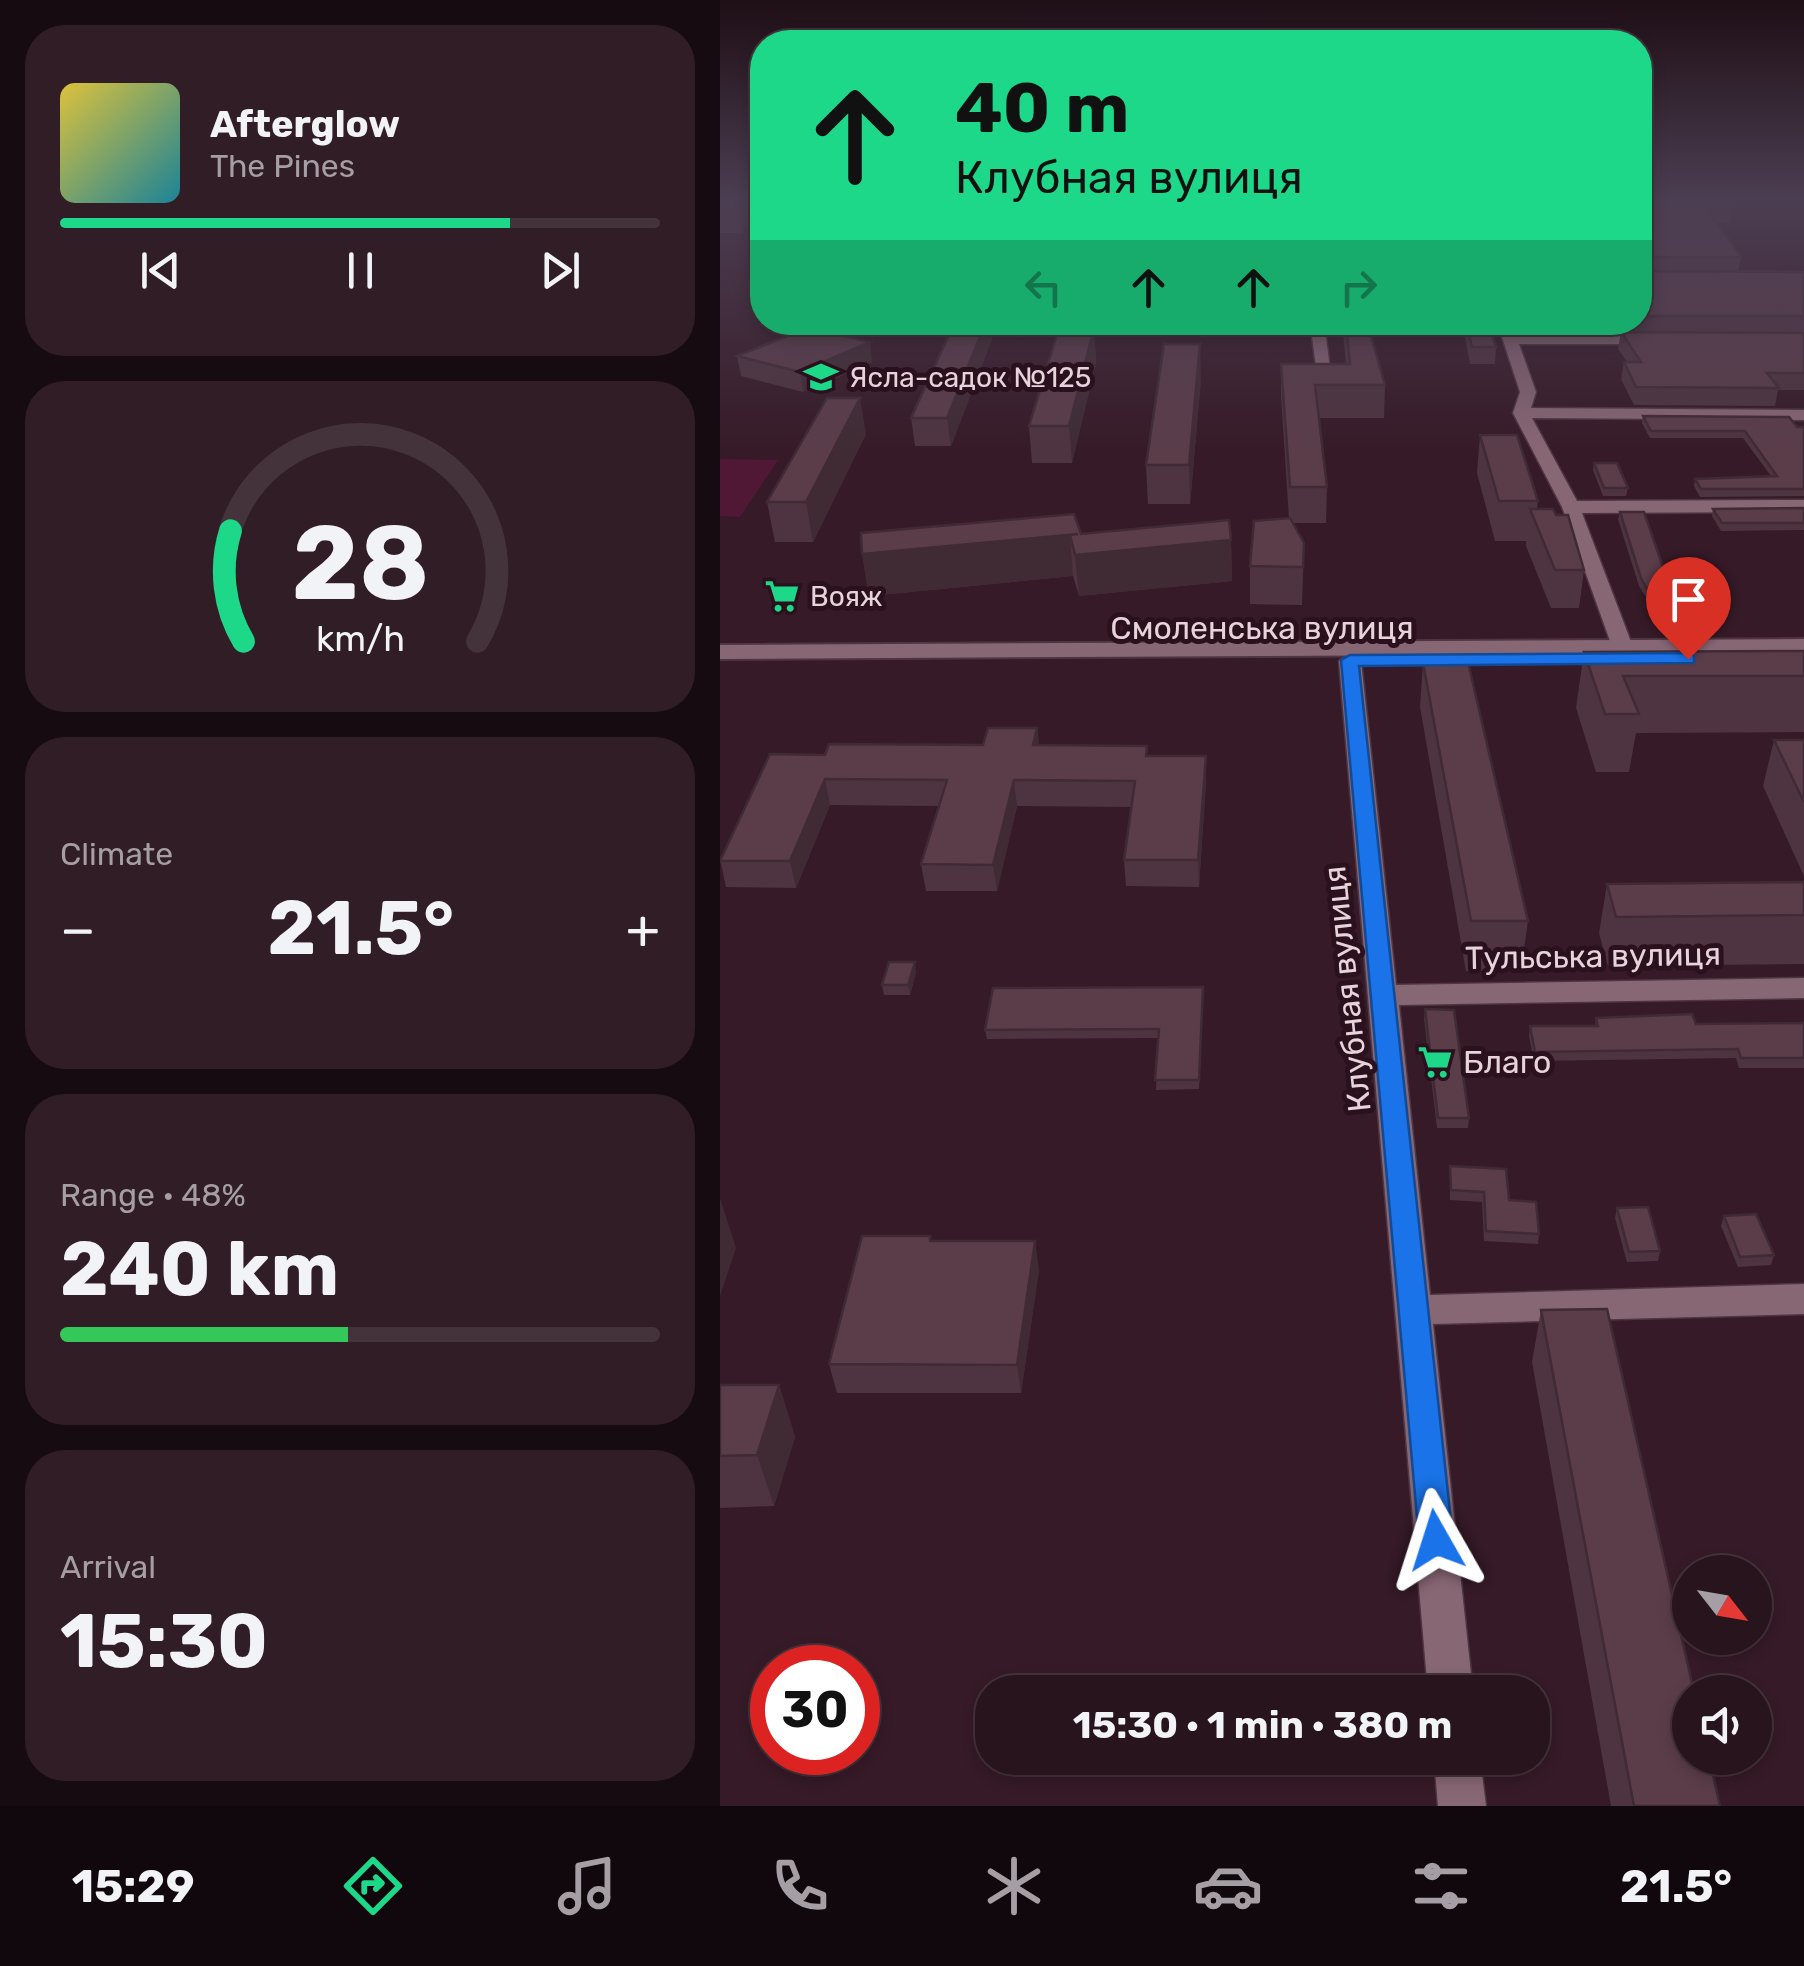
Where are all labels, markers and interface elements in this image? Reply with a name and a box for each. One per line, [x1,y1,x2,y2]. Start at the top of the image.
text: 40 m [955,67,1129,150]
icon: ahead [790,70,920,200]
text: Afterglow [210,101,400,147]
text: The Pines [210,147,355,185]
text: Клубная вулиця [955,151,1303,204]
icon: previous [133,243,188,298]
icon: pause [333,243,388,298]
icon: next [533,243,588,298]
icon: left [1016,260,1071,315]
icon: ahead [1121,260,1176,315]
icon: ahead [1226,260,1281,315]
icon: right [1331,260,1386,315]
school or university icon: Ясла-садок №125 [802,358,840,396]
place label: Ясла-садок №125 [849,361,1091,394]
text: 28 [291,502,429,625]
pin [1646,557,1731,660]
icon: arrive [1661,572,1716,627]
supermarket icon: Вояж [763,577,801,615]
place label: Вояж [810,580,882,613]
street label: Смоленська вулиця [1110,609,1414,647]
text: km/h [315,618,405,660]
text: Climate [60,835,173,873]
street label: Клубная вулиця [1315,864,1379,1114]
text: 21.5° [267,884,454,973]
text: − [60,897,96,962]
text: + [626,897,660,962]
street label: Тульська вулиця [1465,935,1721,977]
supermarket icon: Благо [1416,1043,1454,1081]
place label: Благо [1463,1043,1552,1081]
text: Range · 48% [60,1176,246,1214]
text: 240 km [60,1225,339,1314]
position arrow [1384,1488,1488,1592]
text: Arrival [60,1548,156,1586]
north arrow [1672,1555,1772,1655]
map controls [1672,1555,1772,1775]
text: 15:30 [60,1597,268,1686]
speed limit sign: 30 [750,1645,880,1775]
button: sound [1672,1675,1772,1775]
text: 15:30 · 1 min · 380 m [1073,1702,1452,1748]
icon: directions [338,1851,408,1921]
icon: music [552,1851,622,1921]
icon: phone [765,1851,835,1921]
icon: climate [979,1851,1049,1921]
icon: car [1193,1851,1263,1921]
icon: filters [1406,1851,1476,1921]
text: 15:29 [72,1860,195,1913]
text: 21.5° [1620,1860,1732,1913]

